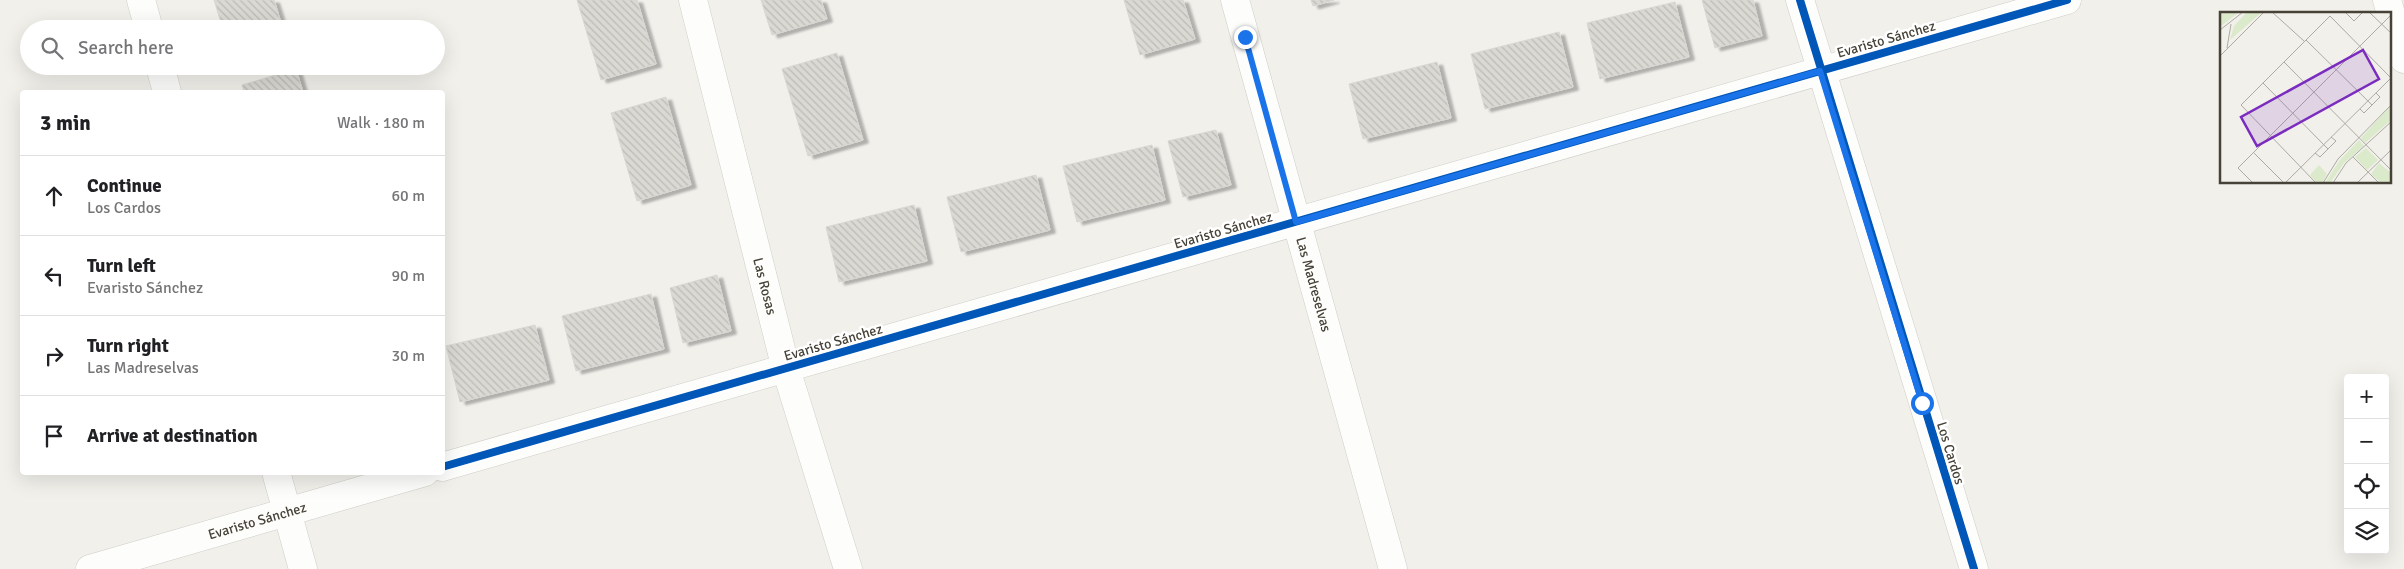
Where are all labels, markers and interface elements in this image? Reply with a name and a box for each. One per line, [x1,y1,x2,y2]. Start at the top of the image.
inset map [2220,12,2392,184]
street label: Evaristo Sánchez [1835,17,1937,62]
search box [20,20,445,75]
route end [1234,26,1257,49]
icon: search [38,34,66,62]
text: Search here [78,36,174,60]
text: 3 min [40,110,91,136]
text: Walk · 180 m [337,113,425,133]
text: Continue [87,174,162,198]
icon: ahead [40,182,68,210]
text: 60 m [391,186,425,206]
text: Los Cardos [87,198,161,218]
street label: Evaristo Sánchez [1172,208,1274,253]
street label: Las Madreselvas [1292,235,1335,334]
text: Turn left [87,254,156,278]
street label: Las Rosas [749,256,780,317]
icon: left [40,262,68,290]
text: 90 m [391,266,425,286]
text: Evaristo Sánchez [87,278,203,298]
street label: Evaristo Sánchez [782,320,884,365]
text: Turn right [87,334,169,358]
icon: right [40,342,68,370]
text: 30 m [391,346,425,366]
text: Las Madreselvas [87,358,199,378]
map controls [2344,374,2389,554]
button: + [2344,374,2389,419]
route start [1911,392,1934,415]
button: − [2344,419,2389,464]
street label: Los Cardos [1933,420,1968,487]
icon: arrive [40,422,68,450]
text: Arrive at destination [87,424,258,448]
button: locate [2344,464,2389,509]
street label: Evaristo Sánchez [206,499,308,543]
button: layers [2344,509,2389,554]

